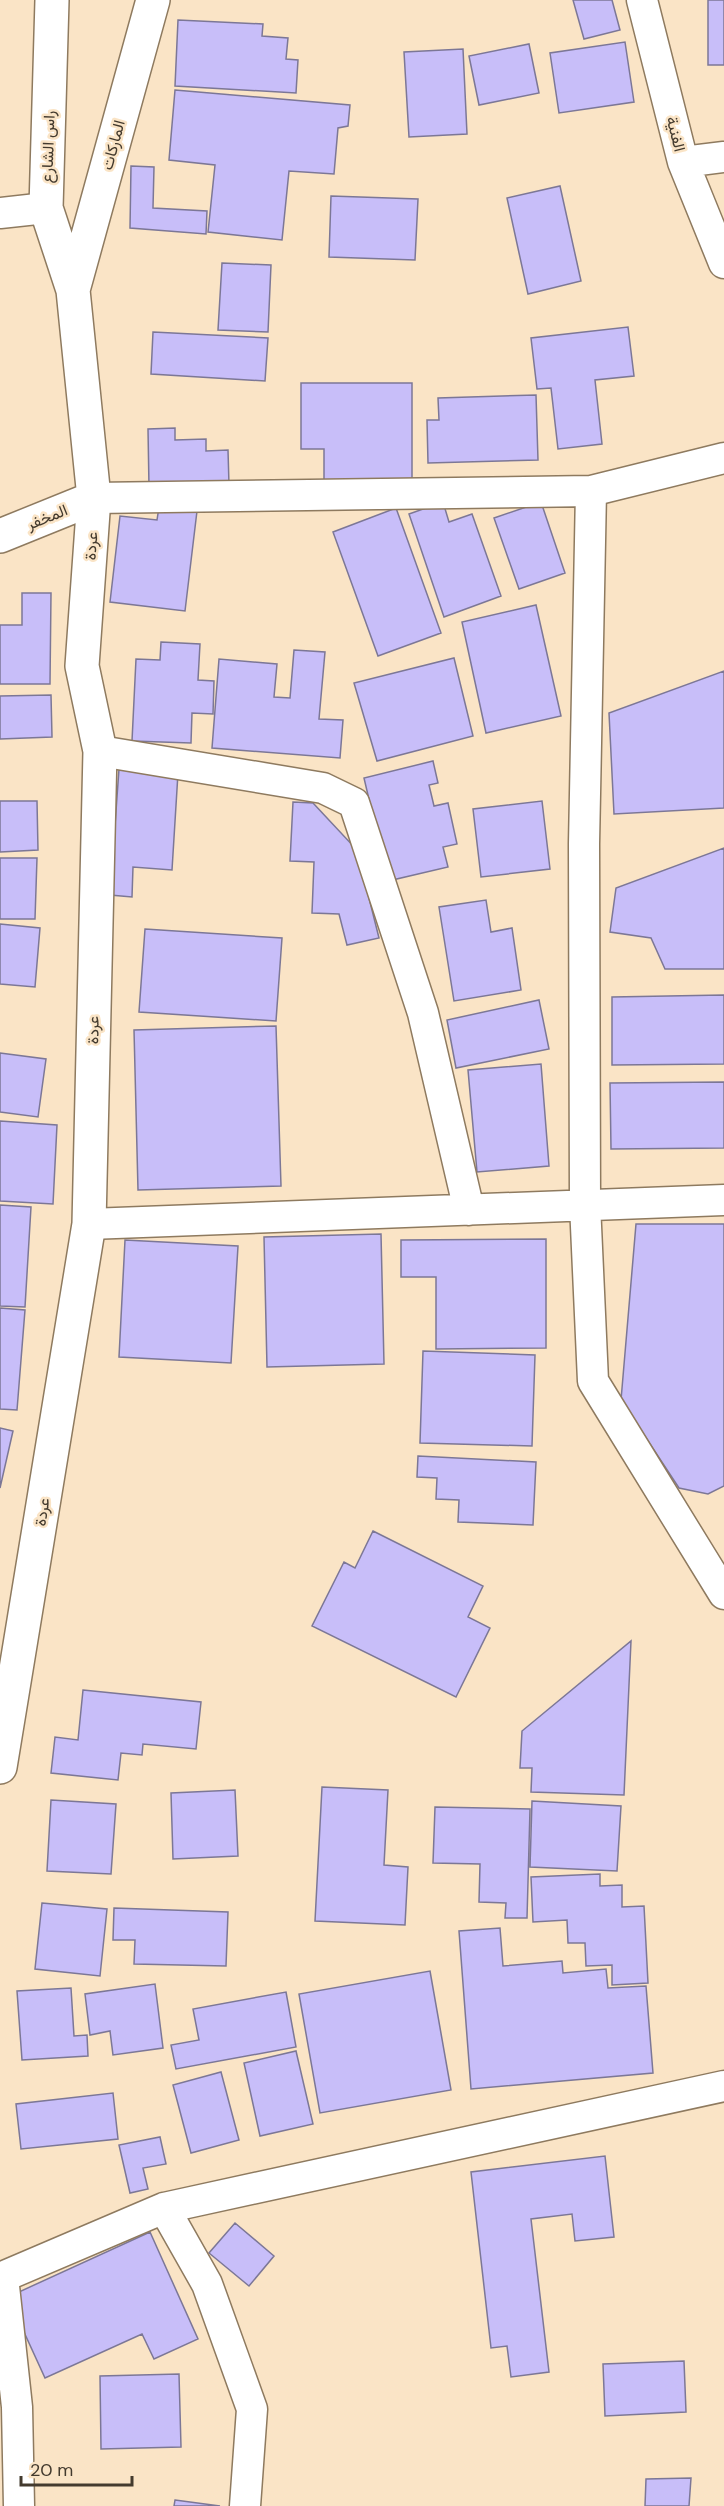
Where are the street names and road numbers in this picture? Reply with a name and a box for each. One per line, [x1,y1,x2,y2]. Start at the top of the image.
street label: راس الشارع [36,110,61,184]
street label: الفنية [661,114,691,154]
street label: الماركات [96,118,130,172]
street label: المخفر [22,499,71,535]
street label: عردة [80,531,102,561]
street label: عردة [82,1016,104,1044]
street label: عردة [29,1496,55,1528]

